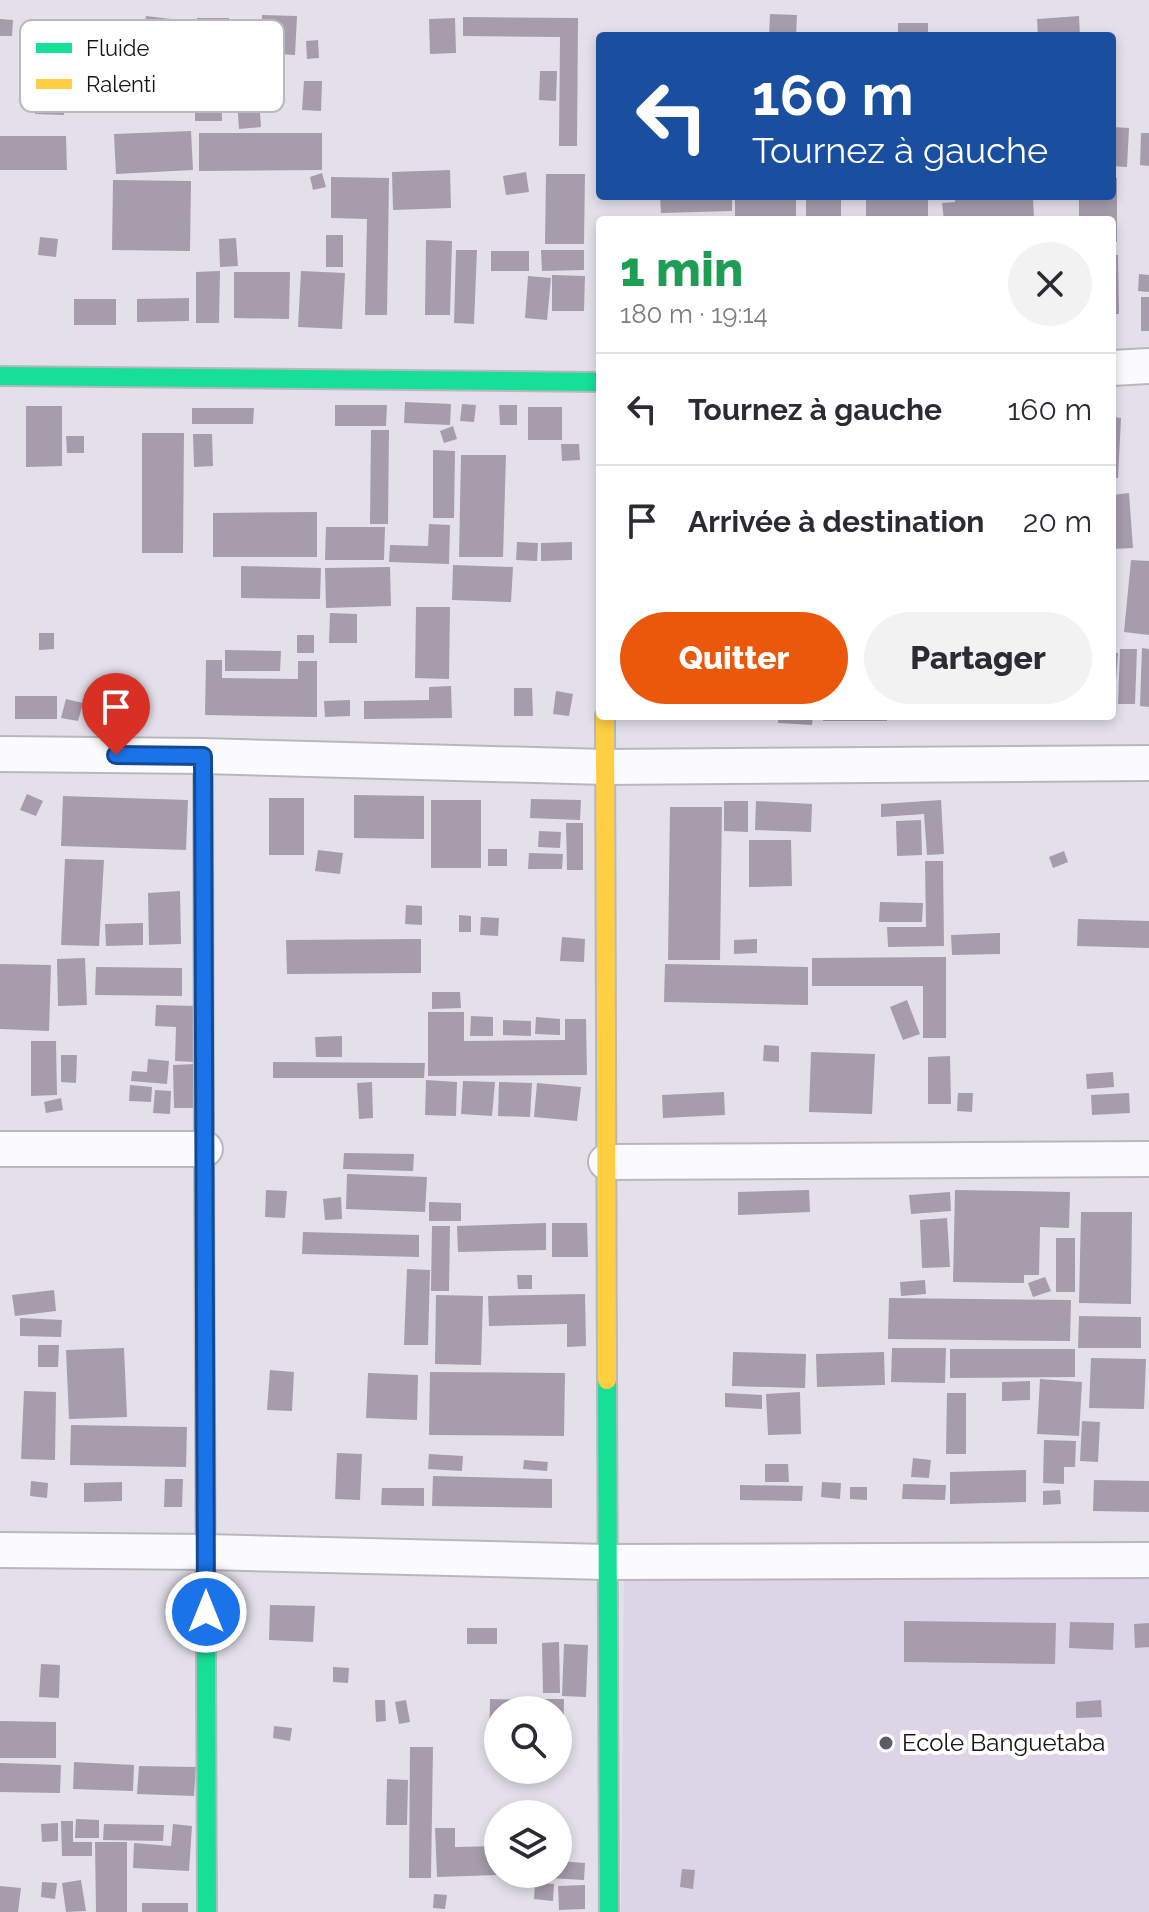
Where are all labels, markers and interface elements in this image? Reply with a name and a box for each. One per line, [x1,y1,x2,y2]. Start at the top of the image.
legend [20,20,284,112]
text: Fluide [86,35,149,61]
text: 160 m [752,62,914,128]
icon: left [620,64,724,168]
text: Ralenti [86,71,156,97]
text: Tournez à gauche [752,129,1048,171]
text: 1 min [620,241,743,297]
button: close [1008,242,1092,326]
text: 180 m · 19:14 [620,299,768,329]
icon: left [620,387,664,431]
text: Tournez à gauche [688,392,942,427]
text: 160 m [1007,392,1092,427]
icon: arrive [620,499,664,543]
text: Arrivée à destination [688,504,984,539]
text: 20 m [1023,504,1092,539]
button: Quitter [620,612,848,704]
button: Partager [864,612,1092,704]
pin [82,673,150,755]
icon: arrive [94,685,138,729]
position arrow [164,1570,248,1654]
map controls [484,1696,572,1888]
button: search [484,1696,572,1784]
place label: Ecole Banguetaba [902,1728,1105,1757]
marker: Ecole Banguetaba [877,1734,895,1752]
button: layers [484,1800,572,1888]

